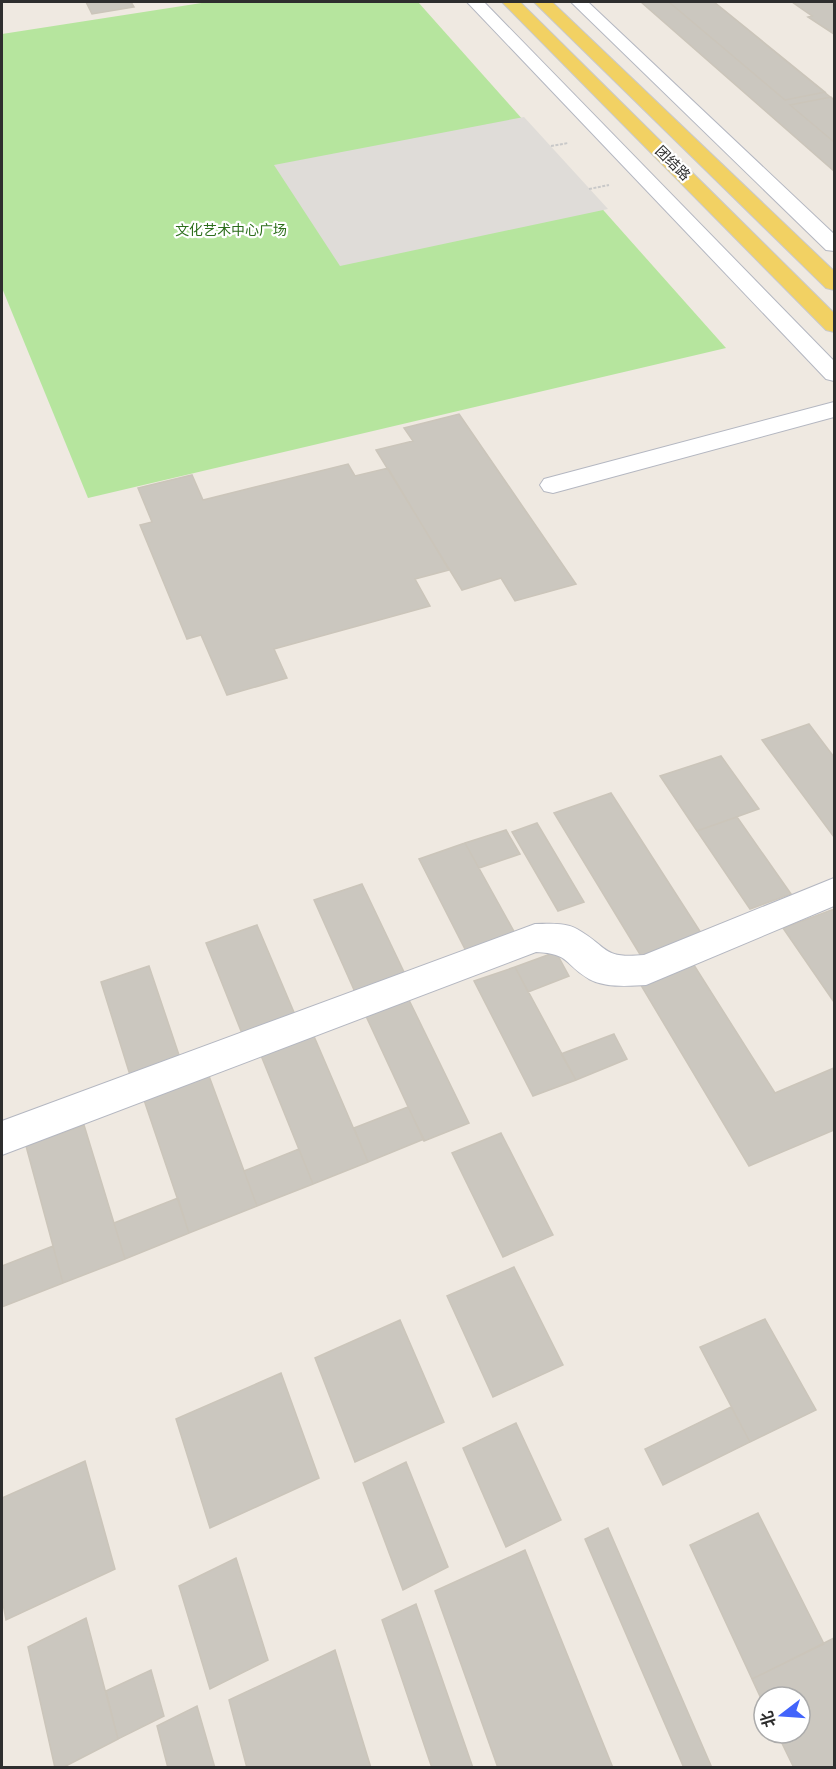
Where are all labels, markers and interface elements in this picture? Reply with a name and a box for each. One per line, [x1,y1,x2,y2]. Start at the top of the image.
street label: 团结路 [651,142,694,185]
park label: 文化艺术中心广场 [175,221,287,240]
north arrow [752,1685,812,1745]
text: 北 [756,1708,781,1730]

